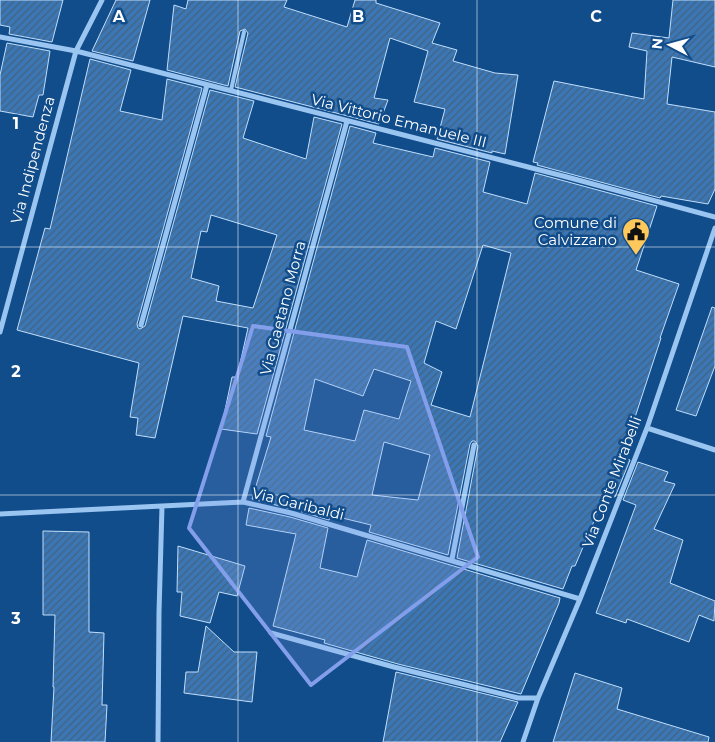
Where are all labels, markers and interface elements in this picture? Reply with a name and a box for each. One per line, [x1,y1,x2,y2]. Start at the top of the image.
text: A [112,7,126,26]
text: B [352,7,364,26]
text: C [590,7,602,26]
north arrow [645,20,695,70]
text: N [648,37,667,50]
street label: Via Vittorio Emanuele III [309,89,489,152]
street label: Via Indipendenza [6,94,59,226]
text: 1 [13,114,19,133]
place label: Comune di Calvizzano [534,213,617,249]
public building icon: Comune di Calvizzano [621,217,651,256]
street label: Via Gaetano Morra [255,239,310,377]
text: 2 [11,362,21,381]
street label: Via Conte Mirabelli [578,413,645,550]
street label: Via Garibaldi [250,483,346,524]
text: 3 [10,609,21,628]

